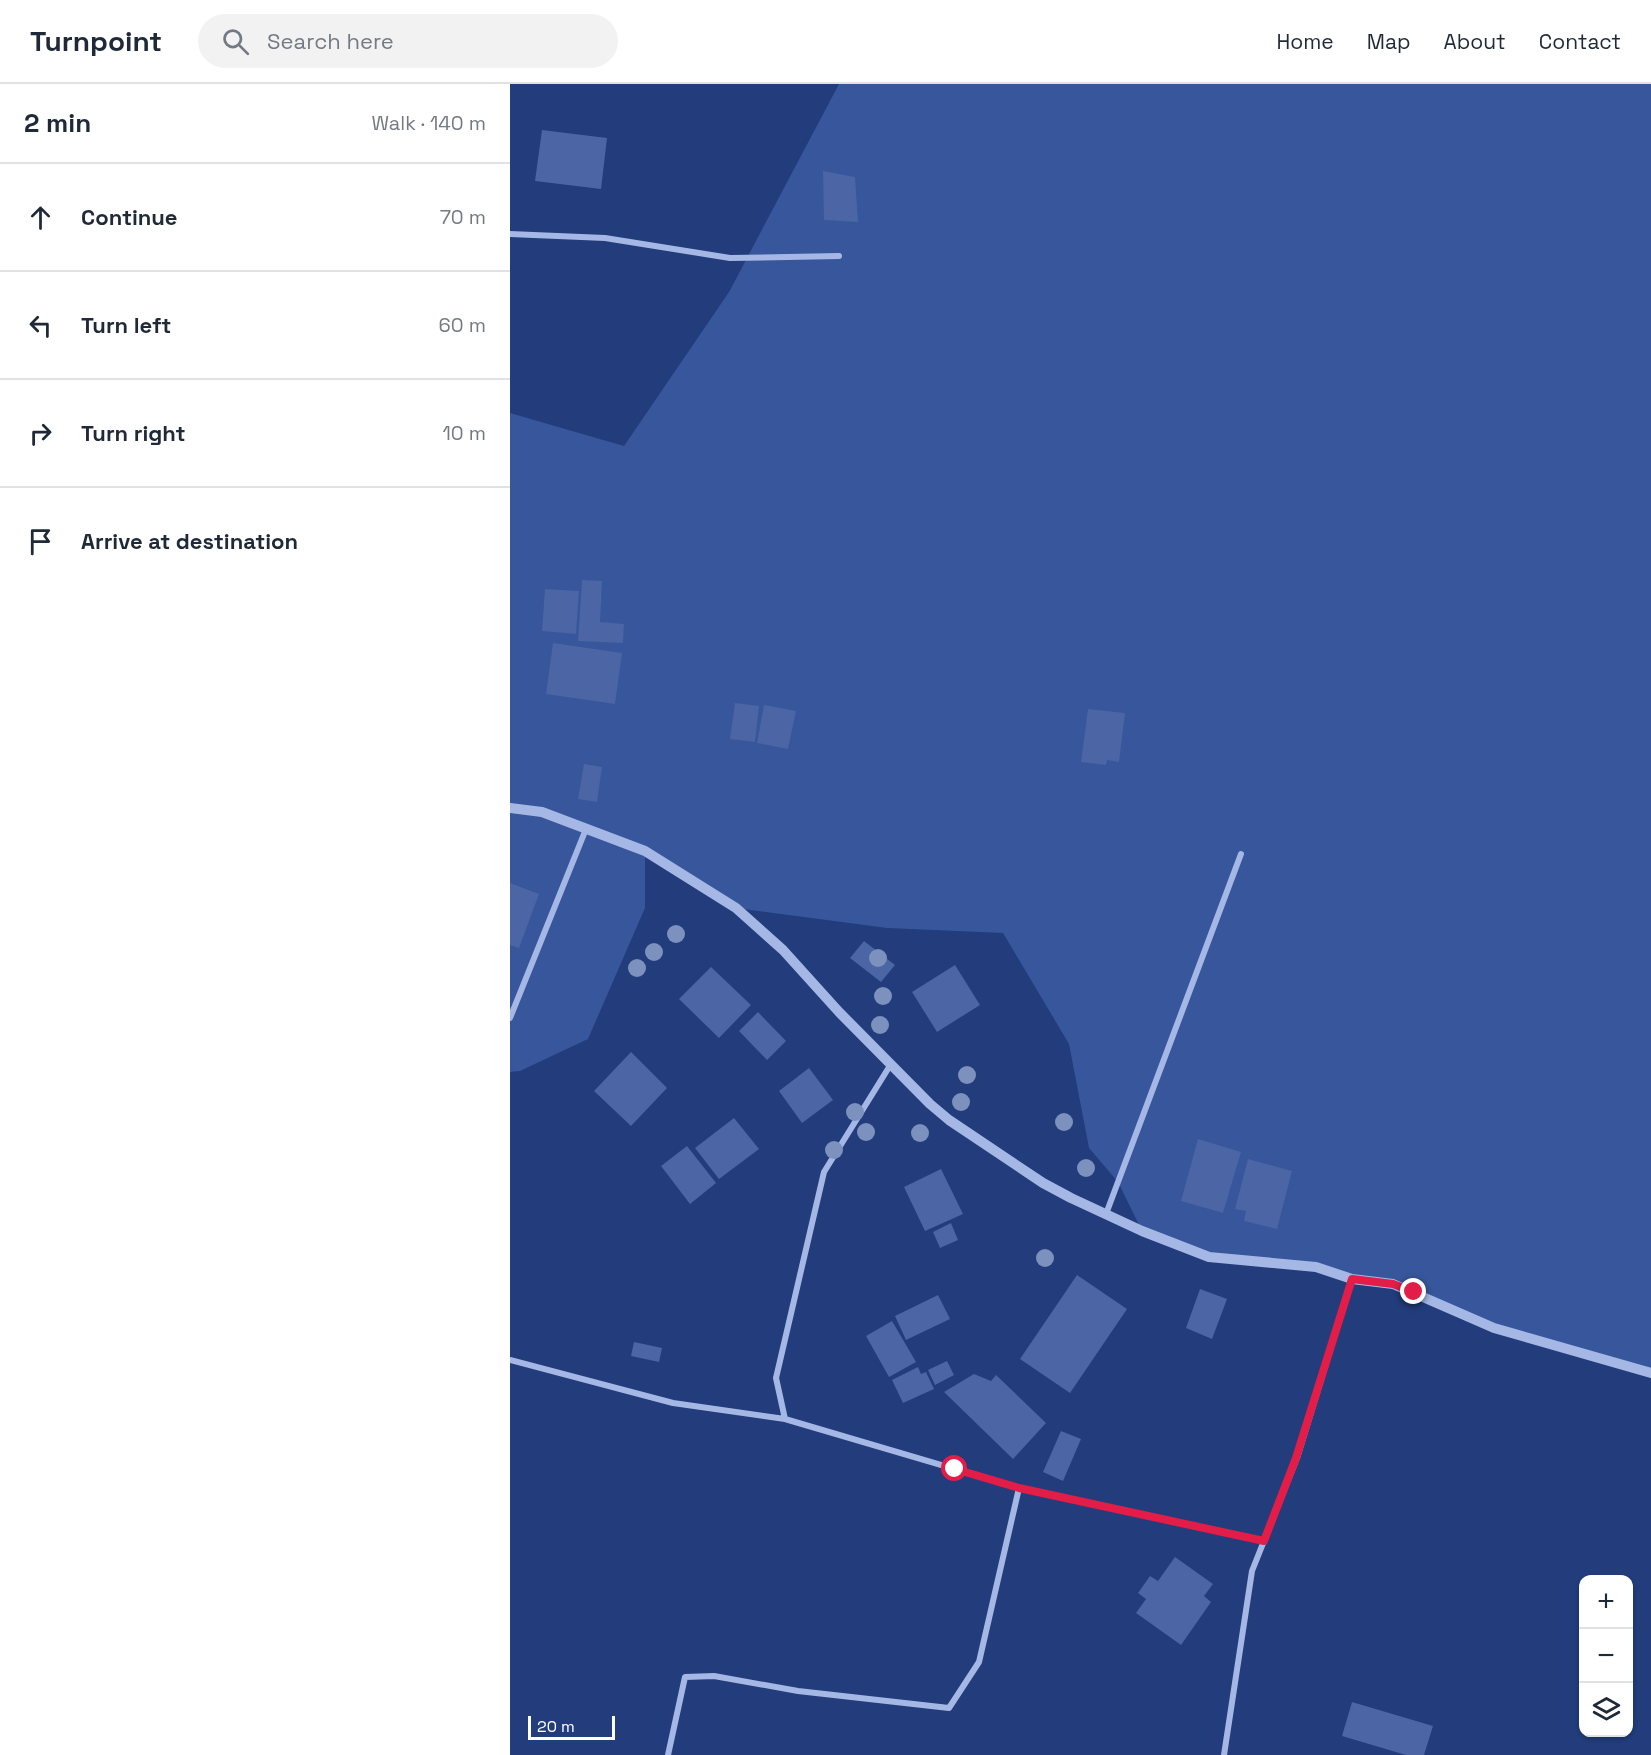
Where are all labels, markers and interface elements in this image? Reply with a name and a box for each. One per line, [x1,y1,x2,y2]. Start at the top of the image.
search box [198,14,618,68]
text: Turnpoint [30,23,162,59]
icon: search [219,25,252,58]
text: Search here [267,27,394,55]
text: Home [1276,28,1334,55]
text: Map [1367,28,1411,55]
text: About [1444,28,1506,55]
text: Contact [1539,28,1621,55]
text: 2 min [24,106,91,140]
text: Walk · 140 m [372,110,486,136]
icon: ahead [24,201,57,234]
text: Continue [81,203,177,231]
text: 70 m [440,204,486,230]
icon: left [24,309,57,342]
text: Turn left [81,311,171,339]
text: 60 m [439,312,486,338]
icon: right [24,417,57,450]
text: Turn right [81,419,186,447]
text: 10 m [442,420,486,446]
icon: arrive [24,525,57,558]
text: Arrive at destination [81,527,298,555]
route end [1400,1278,1426,1304]
route start [941,1455,967,1481]
map controls [1579,1575,1633,1737]
button: + [1579,1575,1633,1629]
button: − [1579,1629,1633,1683]
button: layers [1579,1683,1633,1737]
scale bar [528,1713,615,1740]
text: 20 m [537,1716,575,1737]

